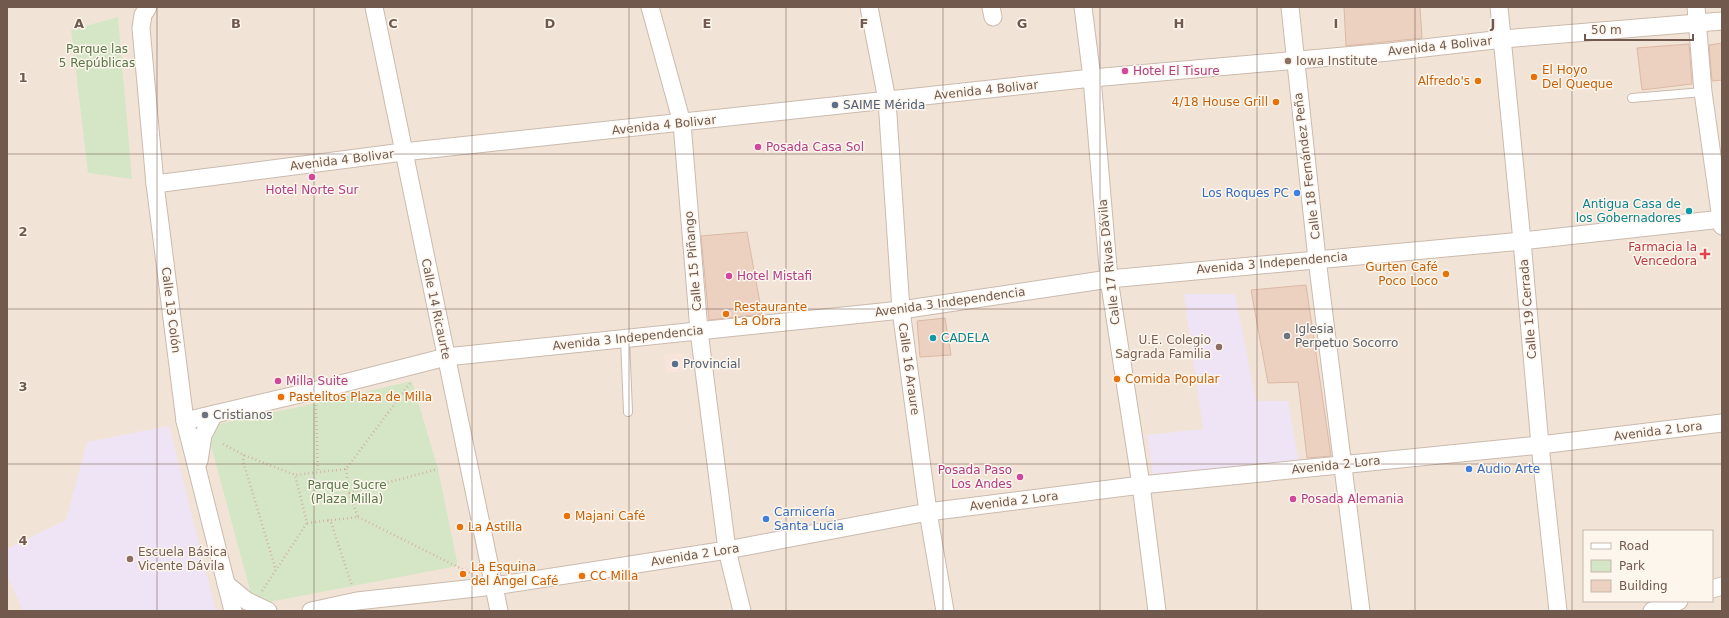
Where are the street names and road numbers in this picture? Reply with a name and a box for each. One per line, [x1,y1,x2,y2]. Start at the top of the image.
street label: Avenida 4 Bolivar [1387,34,1493,58]
street label: Avenida 4 Bolivar [933,78,1039,102]
street label: Calle 18 Fernández Peña [1291,92,1323,240]
street label: Avenida 4 Bolivar [611,113,717,137]
street label: Avenida 4 Bolivar [289,147,395,173]
street label: Calle 17 Rivas Dávila [1095,198,1123,326]
street label: Calle 15 Piñango [682,210,704,312]
street label: Avenida 3 Independencia [1196,249,1348,277]
street label: Calle 14 Ricaurte [418,257,454,361]
street label: Calle 19 Cerrada [1517,258,1539,360]
street label: Calle 13 Colón [159,266,183,354]
street label: Avenida 3 Independencia [874,285,1026,319]
street label: Calle 16 Araure [896,322,922,416]
street label: Avenida 3 Independencia [552,323,704,353]
street label: Avenida 2 Lora [1613,419,1703,443]
street label: Avenida 2 Lora [1291,453,1381,477]
street label: Avenida 2 Lora [969,489,1059,513]
street label: Avenida 2 Lora [650,541,740,569]

